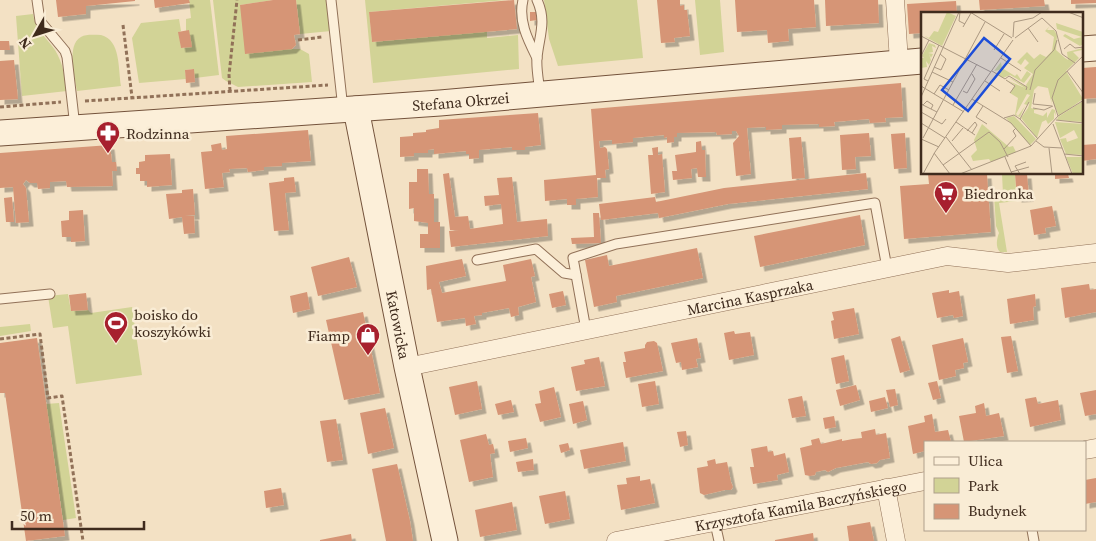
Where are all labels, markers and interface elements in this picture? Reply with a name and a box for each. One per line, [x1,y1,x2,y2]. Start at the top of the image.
north arrow [10,10,60,60]
inset map [921,12,1084,175]
text: N [14,33,36,53]
street label: Stefana Okrzei [412,86,510,115]
pharmacy icon: Rodzinna [95,120,121,154]
place label: Rodzinna [126,123,190,144]
supermarket icon: Biedronka [933,180,959,214]
place label: Biedronka [964,183,1034,204]
street label: Marcina Kasprzaka [685,273,815,320]
street label: Katowicka [382,289,416,361]
place label: boisko do koszykówki [134,304,211,342]
sports icon: boisko do koszykówki [103,310,129,344]
shop icon: Fiamp [355,322,381,356]
place label: Fiamp [307,325,350,346]
legend [924,441,1086,531]
text: Ulica [968,450,1003,471]
street label: Krzysztofa Kamila Baczyńskiego [693,474,908,536]
text: Park [968,475,1000,496]
scale bar [12,498,145,530]
text: Budynek [968,500,1027,521]
text: 50 m [20,505,52,526]

